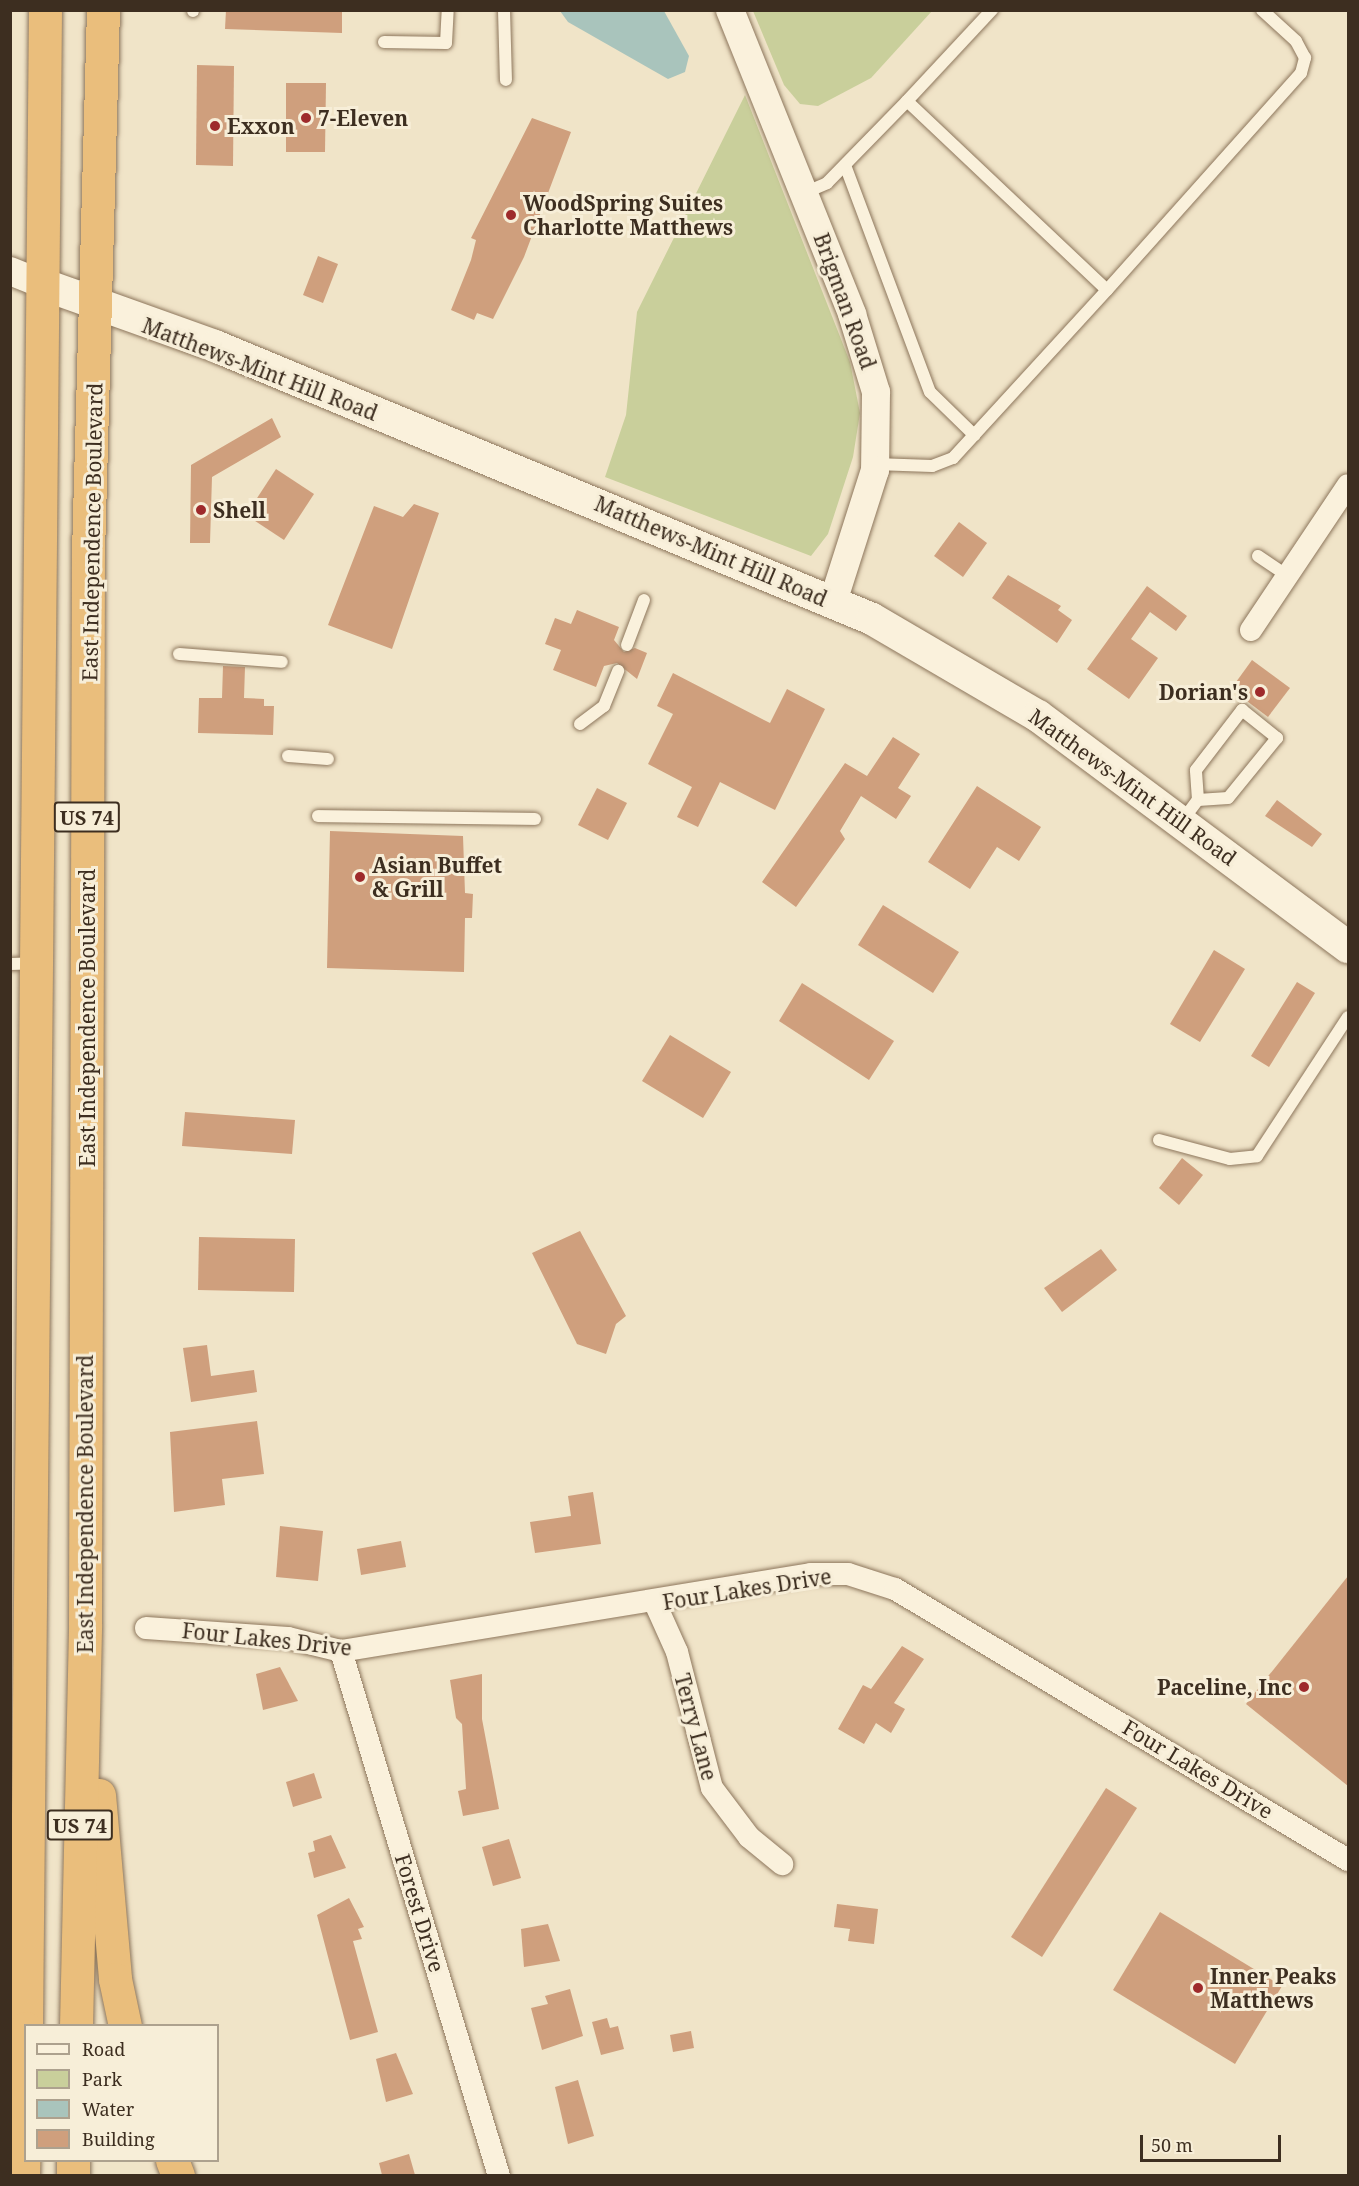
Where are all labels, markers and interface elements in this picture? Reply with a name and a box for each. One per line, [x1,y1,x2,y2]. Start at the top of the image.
place label: 7-Eleven [318,105,408,131]
marker: 7-Eleven [299,111,313,125]
place label: Exxon [227,113,295,139]
marker: Exxon [208,119,222,133]
place label: WoodSpring Suites Charlotte Matthews [523,190,733,240]
marker: WoodSpring Suites Charlotte Matthews [504,208,518,222]
street label: Brigman Road [809,230,881,372]
street label: Matthews-Mint Hill Road [139,312,381,426]
street label: East Independence Boulevard [77,382,107,682]
street label: Matthews-Mint Hill Road [591,491,831,611]
place label: Shell [213,497,266,523]
marker: Shell [194,503,208,517]
place label: Dorian's [1159,679,1248,705]
marker: Dorian's [1253,685,1267,699]
street label: Matthews-Mint Hill Road [1024,703,1242,871]
road number: US 74 [52,800,122,834]
place label: Asian Buffet & Grill [372,852,502,902]
street label: East Independence Boulevard [74,869,100,1167]
marker: Asian Buffet & Grill [353,870,367,884]
street label: East Independence Boulevard [72,1355,98,1653]
street label: Four Lakes Drive [661,1563,833,1615]
street label: Four Lakes Drive [181,1618,353,1660]
street label: Terry Lane [670,1671,722,1783]
place label: Paceline, Inc [1157,1674,1292,1700]
marker: Paceline, Inc [1297,1680,1311,1694]
street label: Four Lakes Drive [1118,1714,1278,1824]
road number: US 74 [46,1808,115,1842]
street label: Forest Drive [390,1851,450,1975]
place label: Inner Peaks Matthews [1210,1963,1336,2013]
marker: Inner Peaks Matthews [1191,1981,1205,1995]
legend [24,2024,219,2162]
text: Road [82,2037,125,2061]
text: Park [82,2067,122,2091]
text: Water [82,2097,134,2121]
scale bar [1143,2123,1284,2161]
text: Building [82,2127,155,2151]
text: 50 m [1151,2133,1193,2157]

